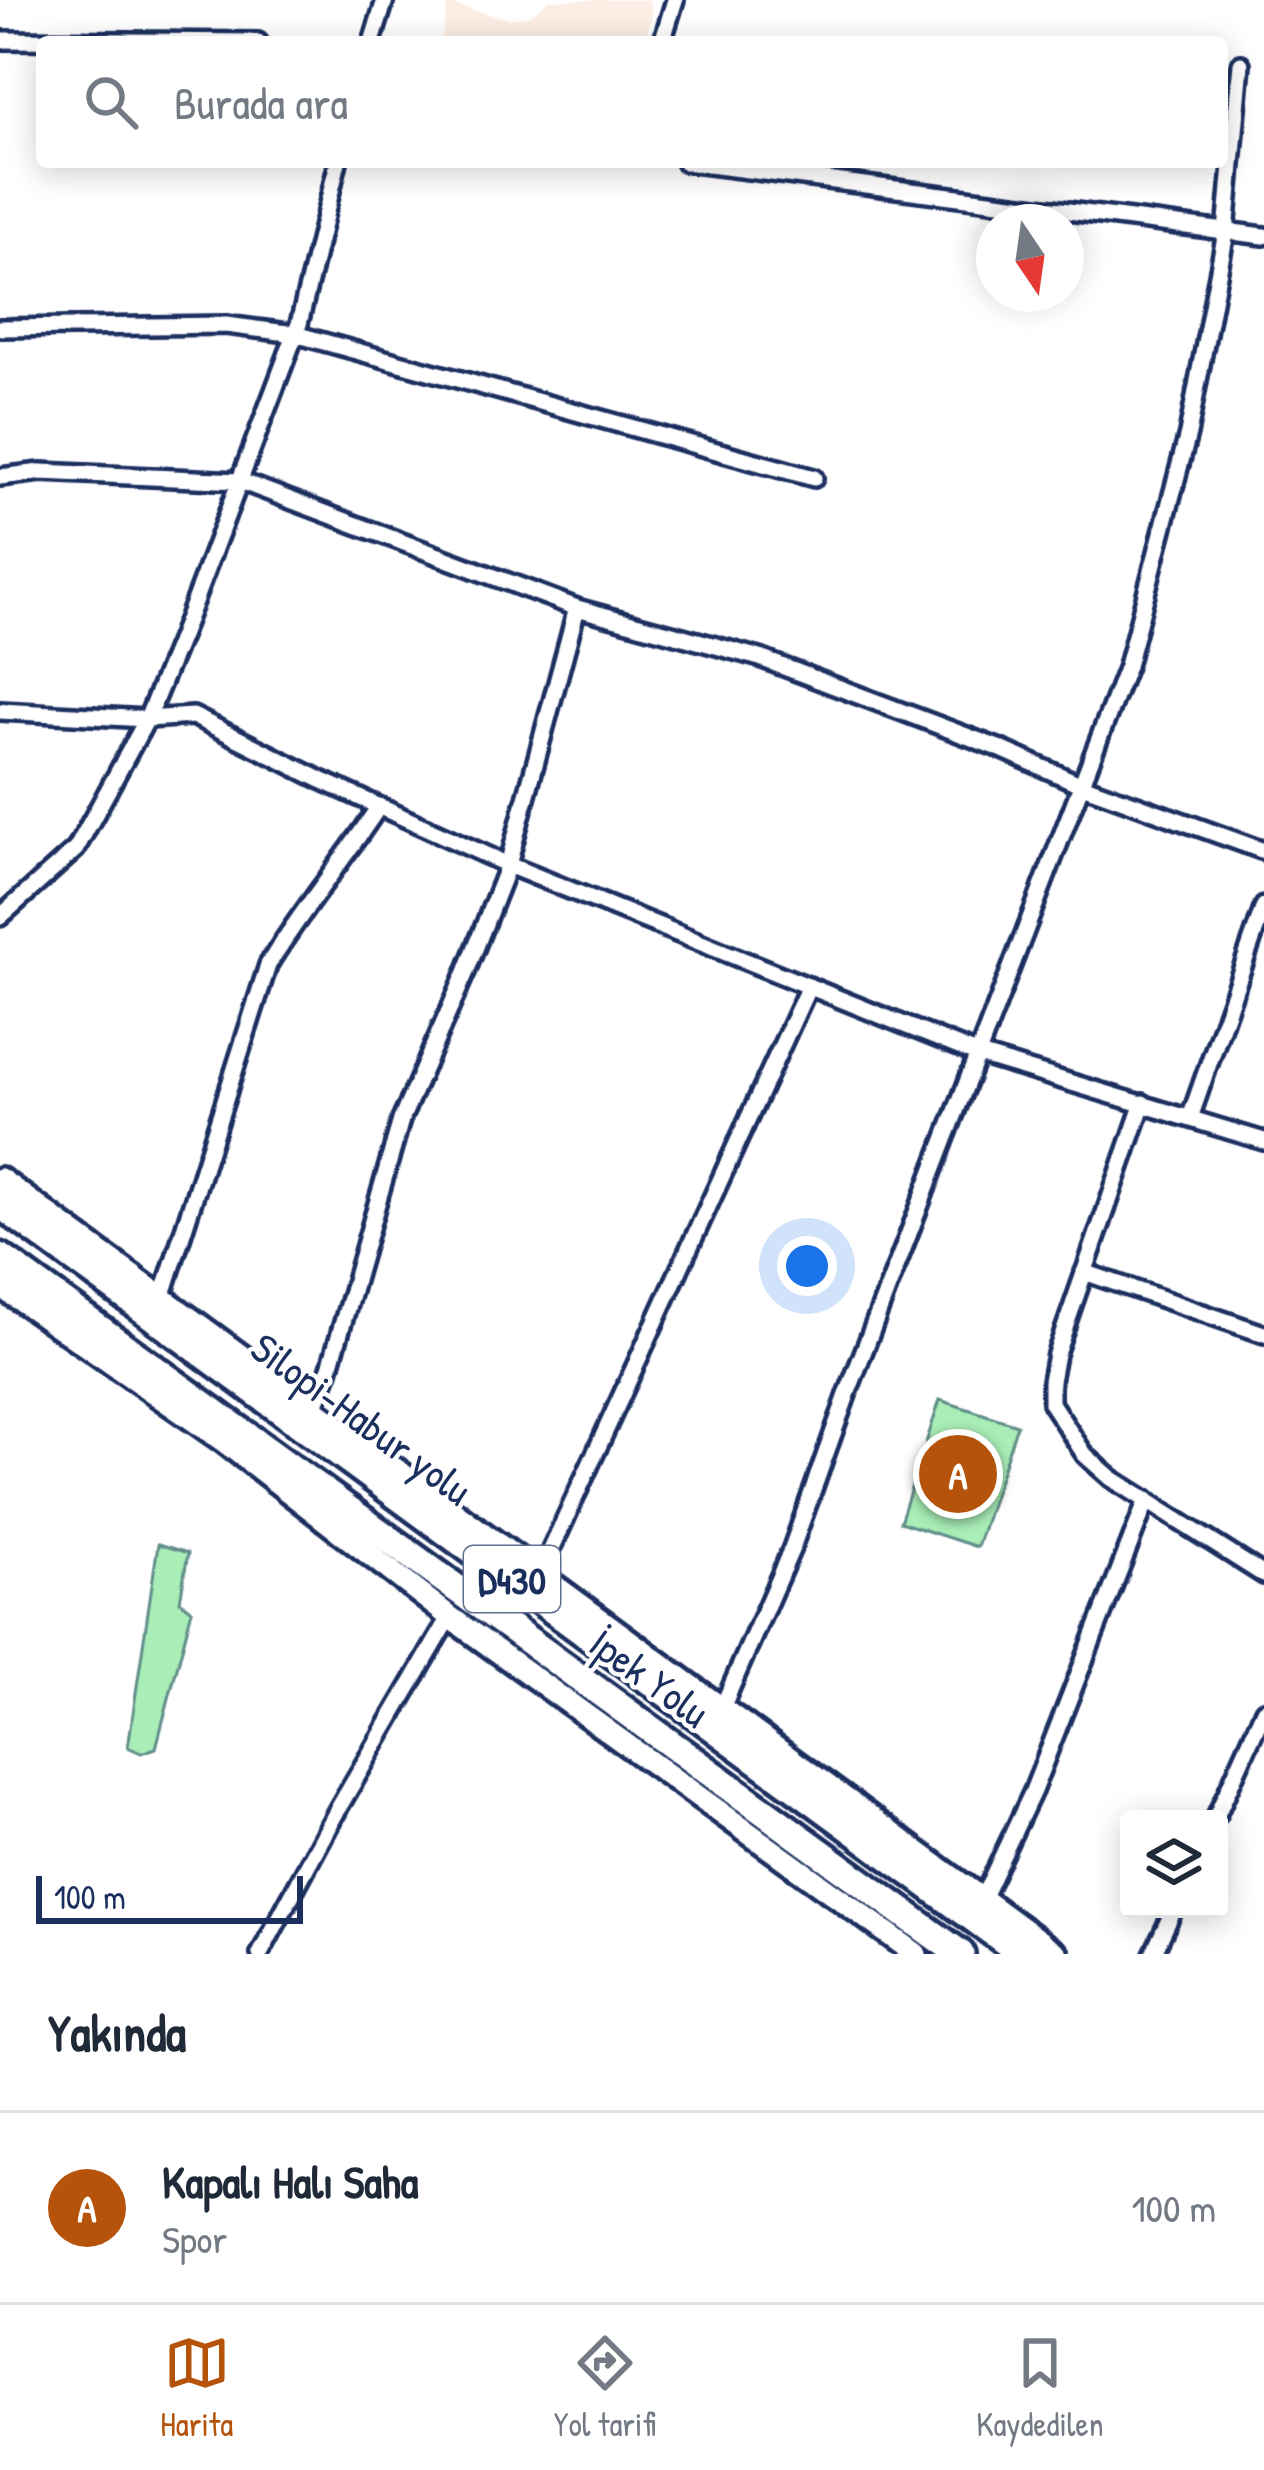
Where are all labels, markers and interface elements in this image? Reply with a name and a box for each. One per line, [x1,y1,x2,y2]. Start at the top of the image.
search box [36,36,1228,168]
icon: search [78,69,144,135]
text: Burada ara [174,72,348,133]
north arrow [976,204,1084,312]
your location [777,1236,837,1296]
street label: Silopi-Habur yolu [240,1319,484,1518]
pin: A [919,1429,997,1519]
road number: D430 [464,1546,560,1612]
street label: İpek Yolu [579,1614,722,1740]
map controls [1120,1810,1228,1918]
button: layers [1120,1810,1228,1918]
scale bar [36,1870,303,1923]
text: 100 m [54,1875,126,1919]
text: Yakında [48,1998,186,2067]
text: Kapalı Halı Saha [162,2151,418,2212]
text: A [77,2181,97,2234]
text: 100 m [1131,2181,1216,2234]
text: Spor [162,2212,227,2265]
tab: Harita [160,2330,233,2446]
tab: Yol tarifi [554,2330,656,2446]
tab: Kaydedilen [976,2330,1104,2446]

